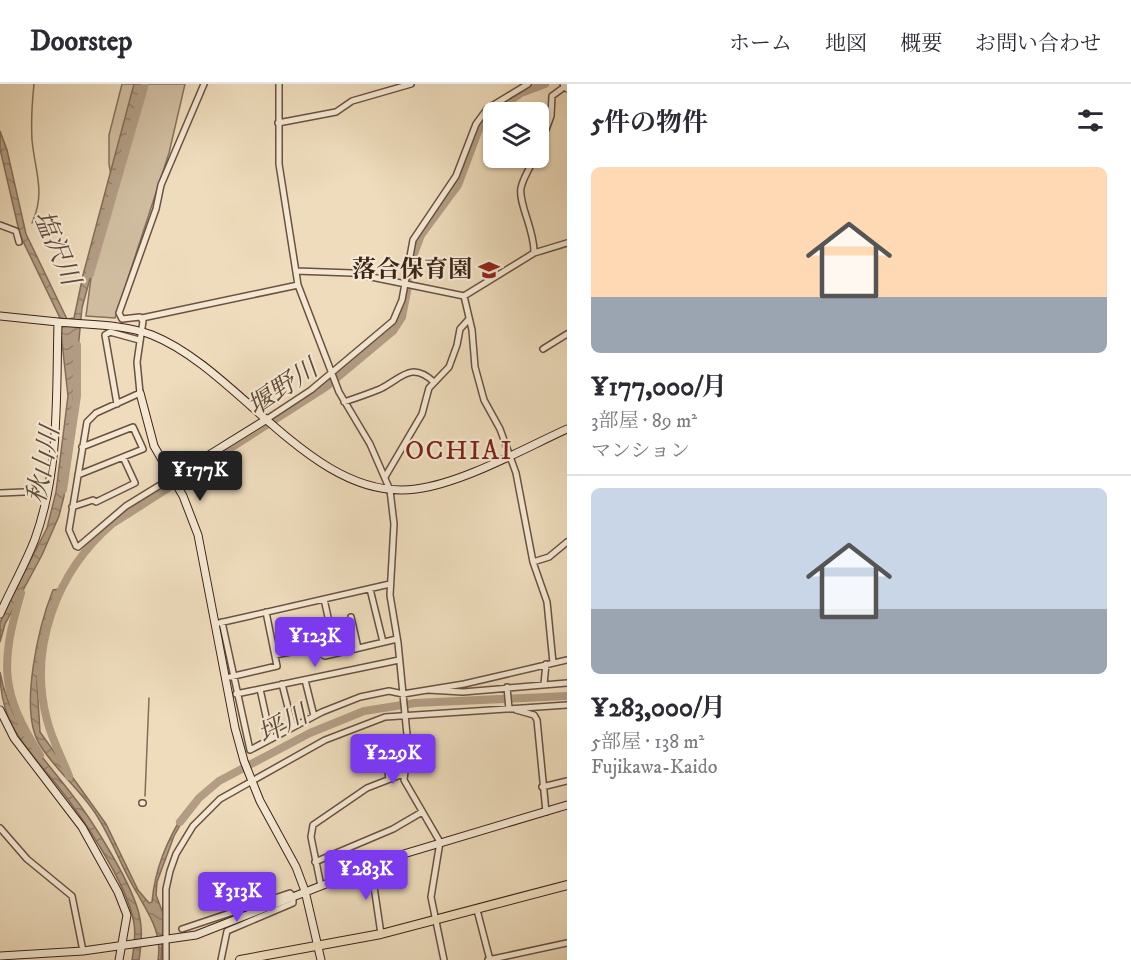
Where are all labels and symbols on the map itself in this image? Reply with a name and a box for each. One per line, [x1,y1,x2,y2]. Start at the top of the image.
water label: 塩沢川 [26,206,88,293]
place label: 落合保育園 [352,255,472,285]
school or university icon: 落合保育園 [477,258,501,282]
water label: 堰野川 [241,351,327,423]
water label: 秋山川 [20,421,68,506]
district label: OCHIAI [405,434,513,468]
pin: ¥177K [158,451,242,502]
pin: ¥123K [273,617,357,668]
water label: 坪川 [252,697,316,752]
pin: ¥229K [351,734,435,785]
pin: ¥283K [324,850,408,901]
pin: ¥313K [195,872,279,923]

